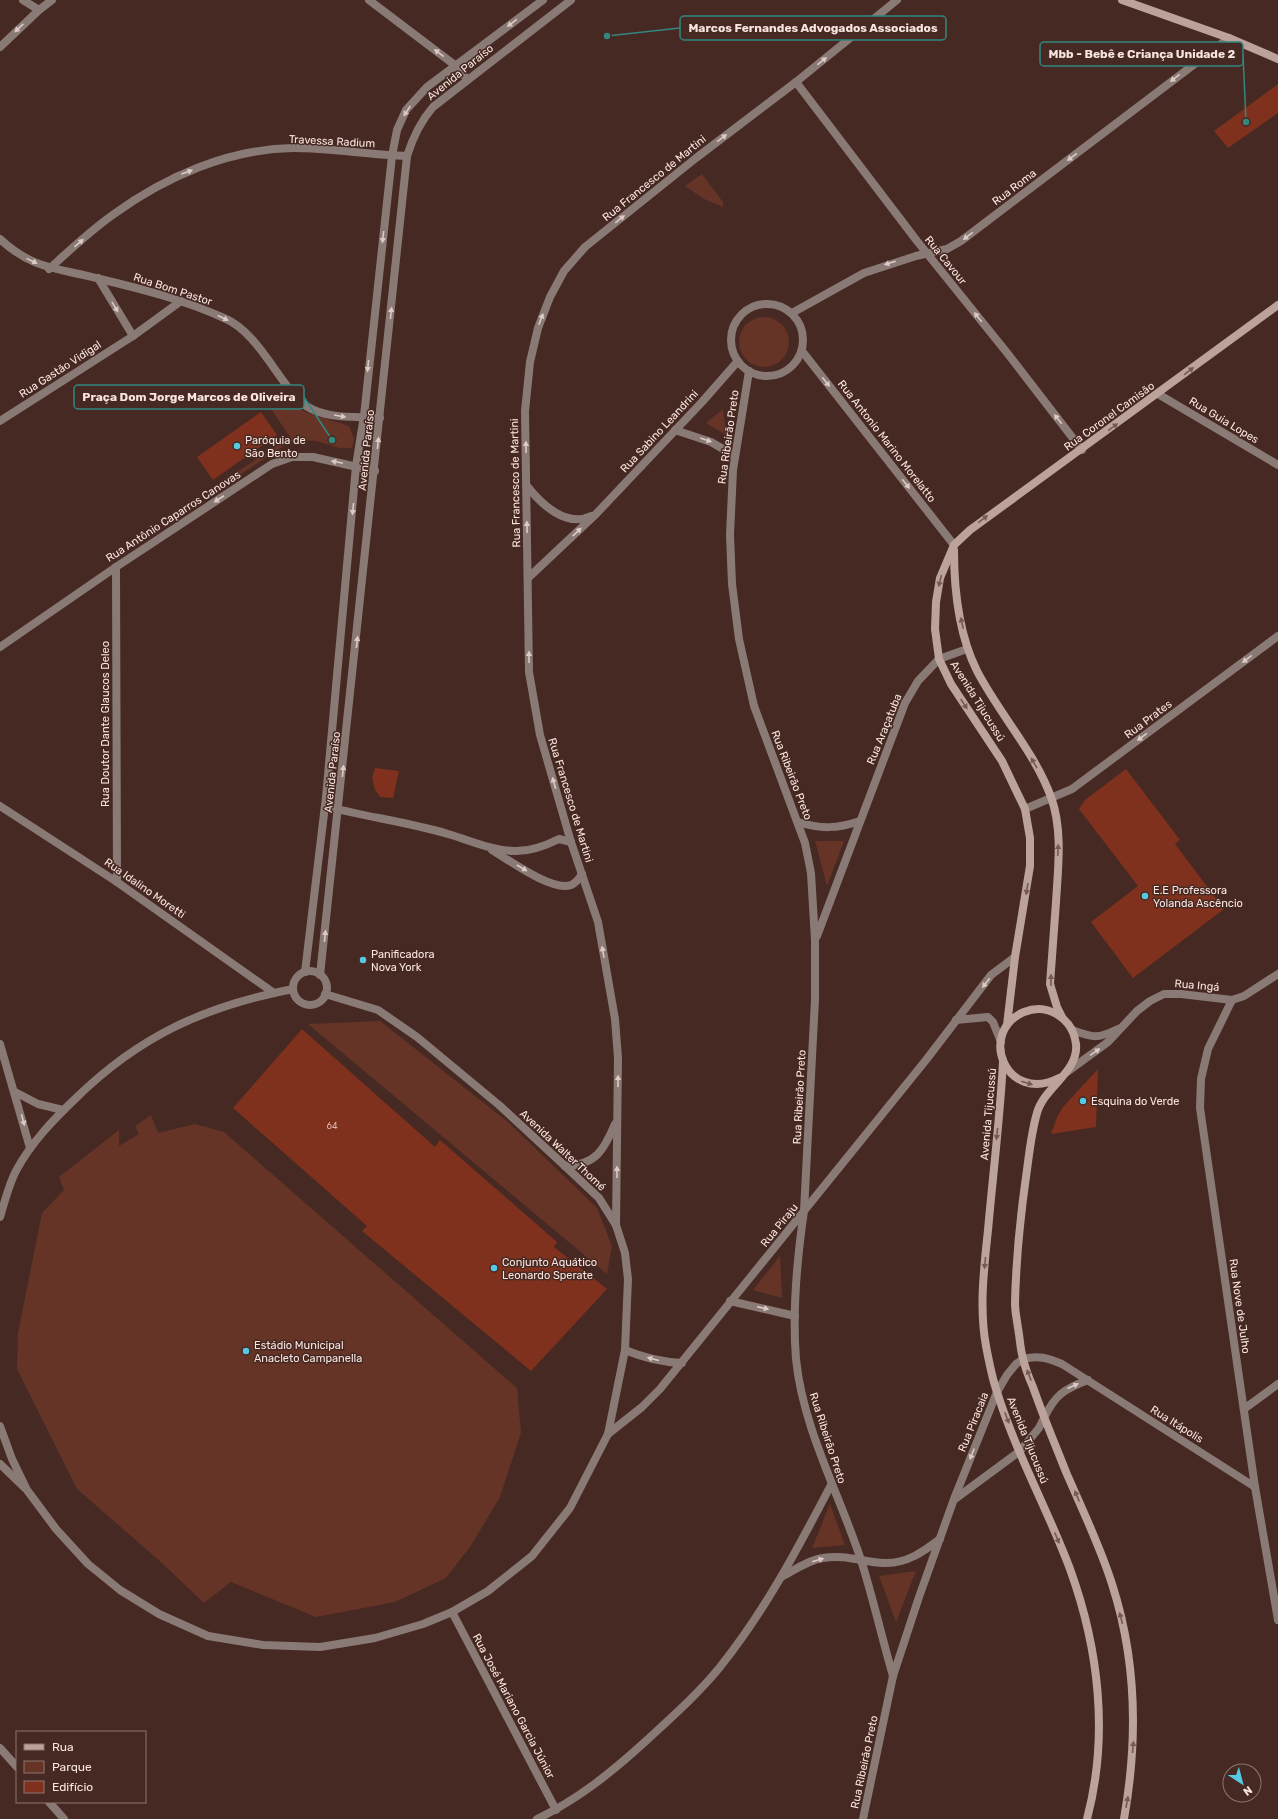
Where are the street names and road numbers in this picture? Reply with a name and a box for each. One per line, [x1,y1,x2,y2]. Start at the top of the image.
street label: Avenida Paraíso [425,42,496,103]
street label: Travessa Radium [288,133,376,150]
street label: Rua Francesco de Martini [600,133,709,224]
street label: Rua Roma [990,167,1039,208]
street label: Rua Cavour [922,233,970,288]
street label: Rua Bom Pastor [132,271,215,309]
street label: Rua Gastão Vidigal [17,338,104,401]
street label: Rua Antonio Marino Morelatto [835,378,938,505]
street label: Rua Coronel Camisão [1062,379,1157,454]
street label: Rua Sabino Leandrini [618,387,701,475]
street label: Rua Ribeirão Preto [715,389,742,485]
street label: Rua Guia Lopes [1187,395,1261,447]
street label: Avenida Paraíso [356,409,377,491]
street label: Rua Francesco de Martini [508,418,523,548]
street label: Rua Antônio Caparros Canovas [104,468,243,565]
street label: Rua Doutor Dante Glaucos Deleo [99,641,112,807]
street label: Avenida Tijucussú [948,659,1008,744]
street label: Rua Araçatuba [864,692,905,767]
street label: Rua Prates [1122,697,1175,741]
street label: Rua Ribeirão Preto [768,729,815,822]
street label: Avenida Paraíso [322,731,343,813]
street label: Rua Francesco de Martini [545,736,596,864]
street label: Rua Idalino Moretti [102,856,188,921]
street label: Rua Ingá [1174,977,1220,994]
street label: Rua Ribeirão Preto [791,1049,808,1145]
street label: Avenida Tijucussú [978,1067,999,1161]
street label: Avenida Walter Thomé [517,1107,608,1194]
street label: Rua Piraju [758,1201,801,1250]
street label: Rua Nove de Julho [1226,1258,1253,1354]
street label: Rua Piracaia [956,1390,991,1454]
street label: Rua Ribeirão Preto [807,1391,848,1485]
street label: Avenida Tijucussú [1004,1395,1051,1485]
street label: Rua Itápolis [1148,1403,1206,1446]
street label: Rua José Mariano Garcia Júnior [470,1632,558,1782]
street label: Rua Ribeirão Preto [848,1714,881,1810]

